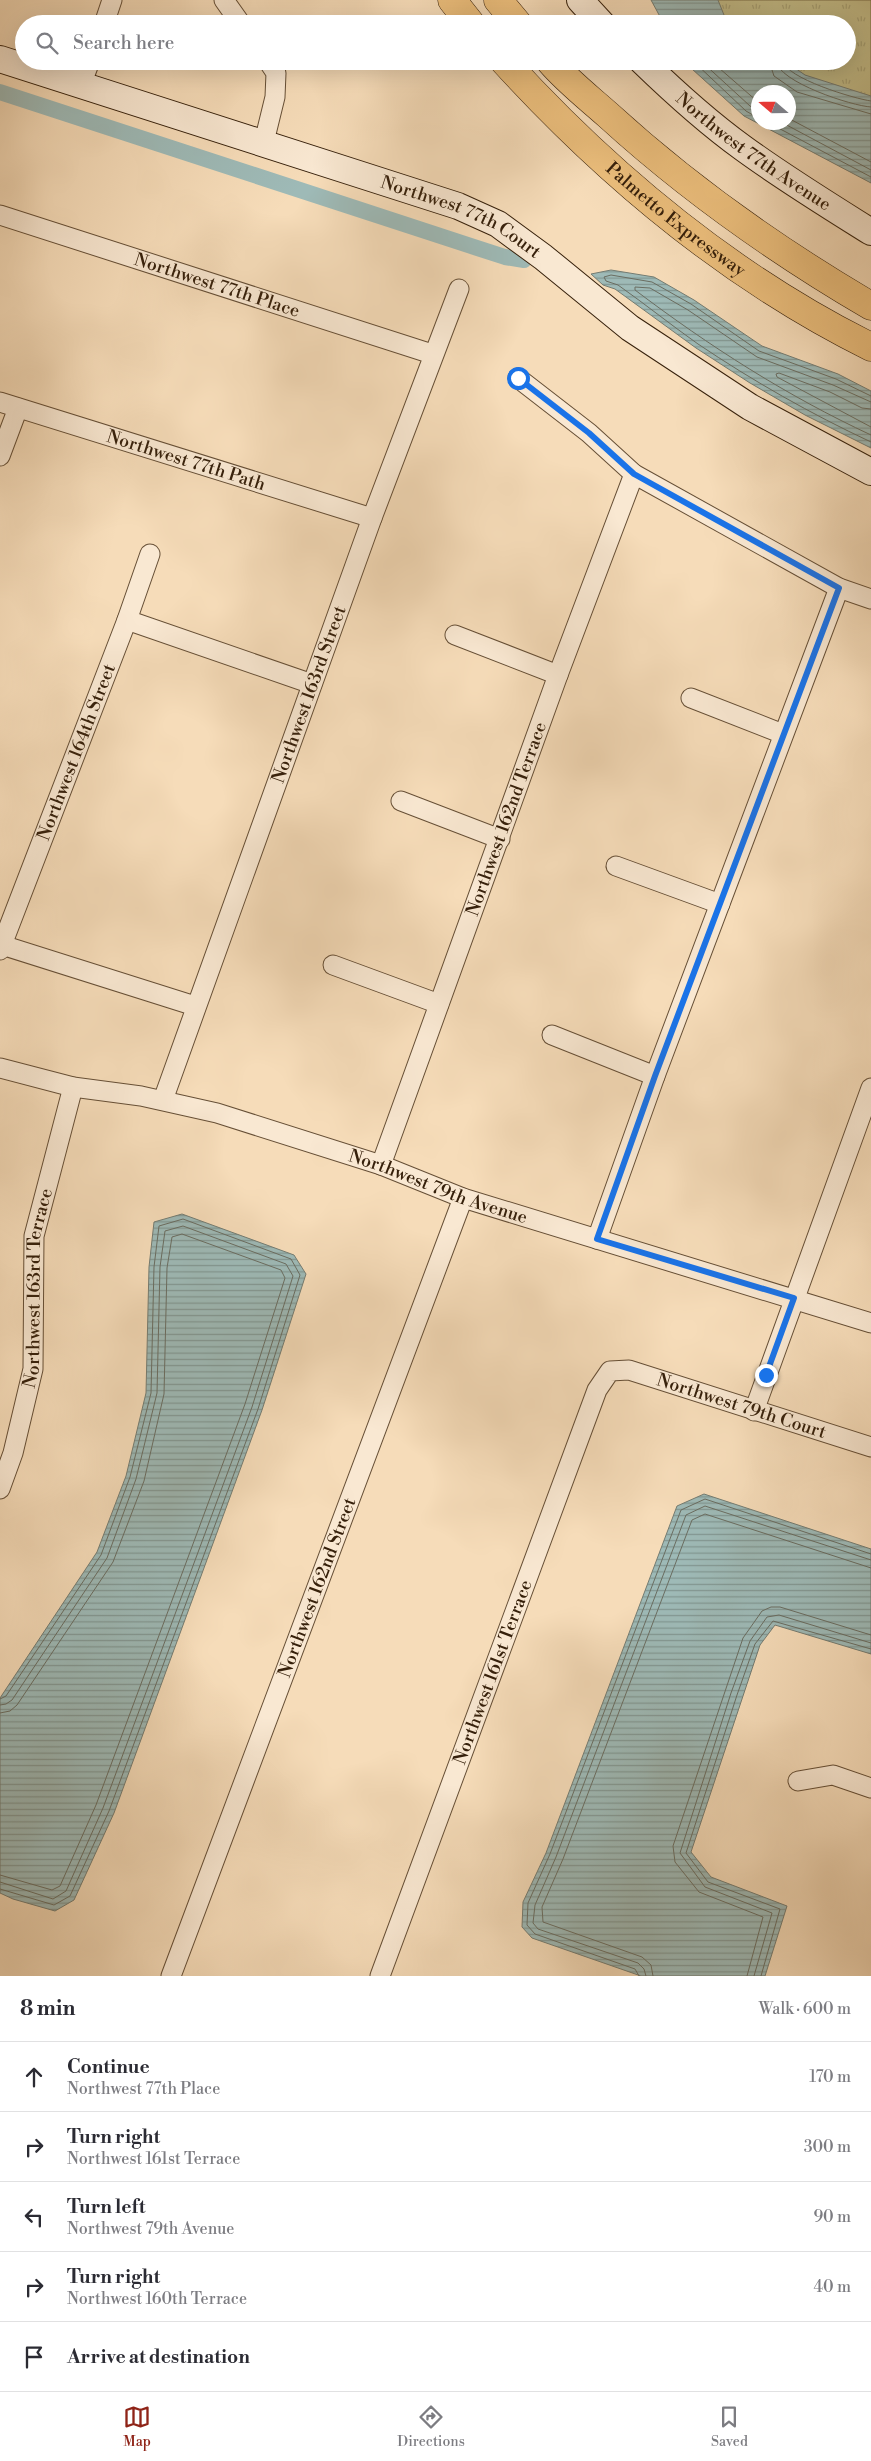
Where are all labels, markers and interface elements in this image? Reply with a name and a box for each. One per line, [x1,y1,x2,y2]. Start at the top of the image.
search box [15,15,856,70]
icon: search [33,29,61,57]
text: Search here [73,31,174,55]
north arrow [751,85,796,130]
street label: Northwest 77th Avenue [671,87,835,216]
street label: Palmetto Expressway [601,157,750,282]
street label: Northwest 77th Court [378,171,546,264]
street label: Northwest 77th Place [131,248,303,323]
route start [507,367,530,390]
street label: Northwest 77th Path [104,425,269,496]
street label: Northwest 163rd Street [267,602,352,786]
street label: Northwest 164th Street [32,660,121,844]
street label: Northwest 162nd Terrace [461,719,552,919]
street label: Northwest 79th Avenue [346,1144,530,1229]
street label: Northwest 163rd Terrace [18,1186,58,1390]
route end [755,1364,778,1387]
street label: Northwest 79th Court [654,1369,830,1444]
street label: Northwest 162nd Street [273,1494,362,1681]
street label: Northwest 161st Terrace [448,1577,538,1768]
text: 8 min [20,1996,75,2022]
text: Walk · 600 m [759,1999,851,2019]
text: Continue [67,2055,150,2079]
icon: ahead [20,2063,48,2091]
text: 170 m [809,2067,851,2087]
text: Northwest 77th Place [67,2079,220,2099]
text: Turn right [67,2125,160,2149]
icon: right [20,2133,48,2161]
text: 300 m [804,2137,851,2157]
text: Northwest 161st Terrace [67,2149,240,2169]
text: Turn left [67,2195,146,2219]
icon: left [20,2203,48,2231]
text: 90 m [813,2207,851,2227]
text: Northwest 79th Avenue [67,2219,234,2239]
text: Turn right [67,2265,160,2289]
icon: right [20,2273,48,2301]
text: 40 m [814,2277,851,2297]
text: Northwest 160th Terrace [67,2289,247,2309]
icon: arrive [20,2343,48,2371]
text: Arrive at destination [67,2345,250,2369]
tab: Map [123,2403,151,2451]
tab: Directions [397,2403,465,2451]
tab: Saved [711,2403,748,2451]

